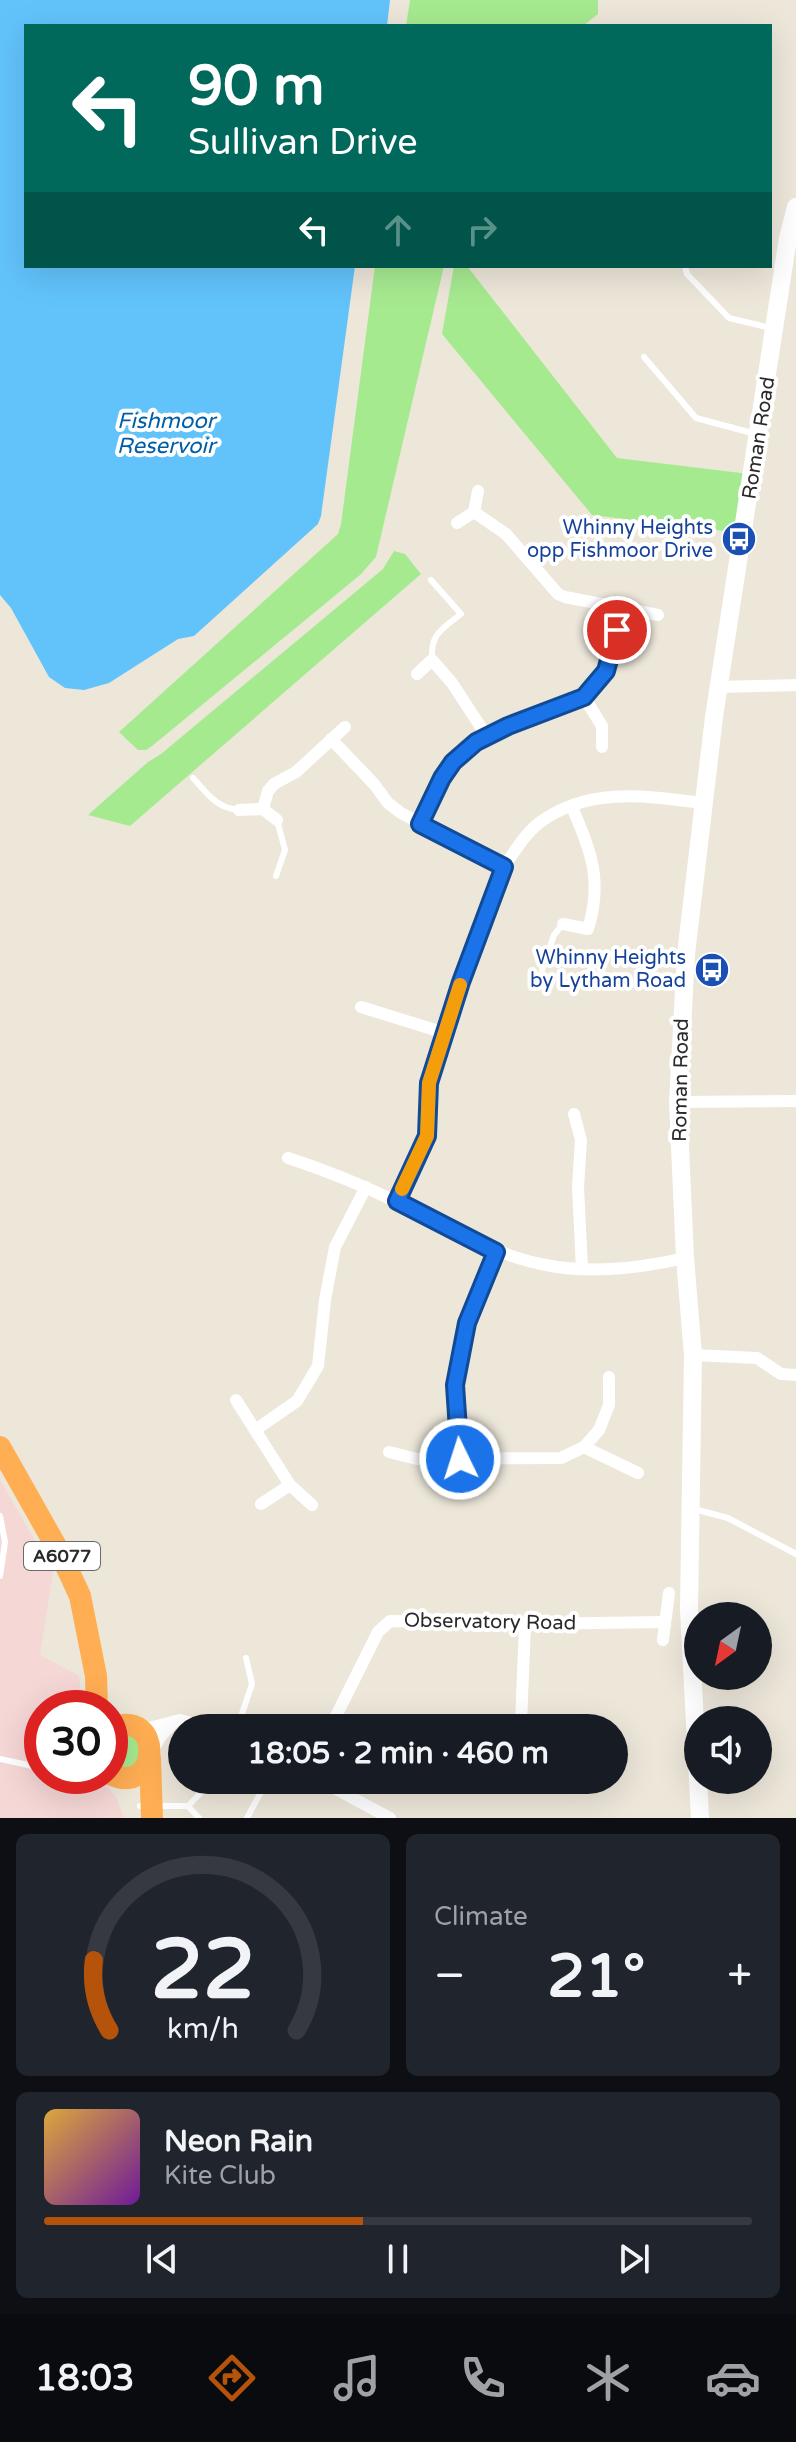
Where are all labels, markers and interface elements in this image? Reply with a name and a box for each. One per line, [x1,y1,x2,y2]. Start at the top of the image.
text: 90 m [188,53,324,120]
icon: left [56,56,160,160]
text: Sullivan Drive [188,121,418,164]
icon: left [292,208,336,252]
icon: ahead [376,208,420,252]
icon: right [460,208,504,252]
street label: Roman Road [737,375,781,501]
water label: Fishmoor Reservoir [117,408,218,459]
place label: Whinny Heights opp Fishmoor Drive [527,516,713,563]
bus stop icon: Whinny Heights opp Fishmoor Drive [720,520,758,558]
pin [583,596,651,664]
icon: arrive [595,608,639,652]
place label: Whinny Heights by Lytham Road [530,946,686,993]
bus stop icon: Whinny Heights by Lytham Road [693,951,731,989]
street label: Roman Road [668,1018,694,1142]
position arrow [418,1417,502,1501]
road number: A6077 [24,1542,100,1570]
north arrow [684,1602,772,1690]
map controls [684,1602,772,1794]
street label: Observatory Road [404,1608,576,1636]
speed limit sign: 30 [24,1690,128,1794]
button: sound [684,1706,772,1794]
text: 18:05 · 2 min · 460 m [247,1735,549,1772]
text: Climate [434,1901,528,1932]
text: 22 [151,1921,255,2021]
text: 21° [547,1941,645,2013]
text: − [434,1950,465,2003]
text: + [727,1950,752,2003]
text: km/h [167,2012,239,2046]
text: Neon Rain [164,2123,313,2160]
text: Kite Club [164,2160,276,2191]
icon: previous [140,2237,184,2281]
icon: pause [376,2237,420,2281]
icon: next [612,2237,656,2281]
icon: directions [204,2350,260,2406]
icon: music [329,2350,385,2406]
icon: phone [455,2350,511,2406]
icon: climate [580,2350,636,2406]
icon: car [705,2350,761,2406]
text: 18:03 [35,2357,134,2400]

